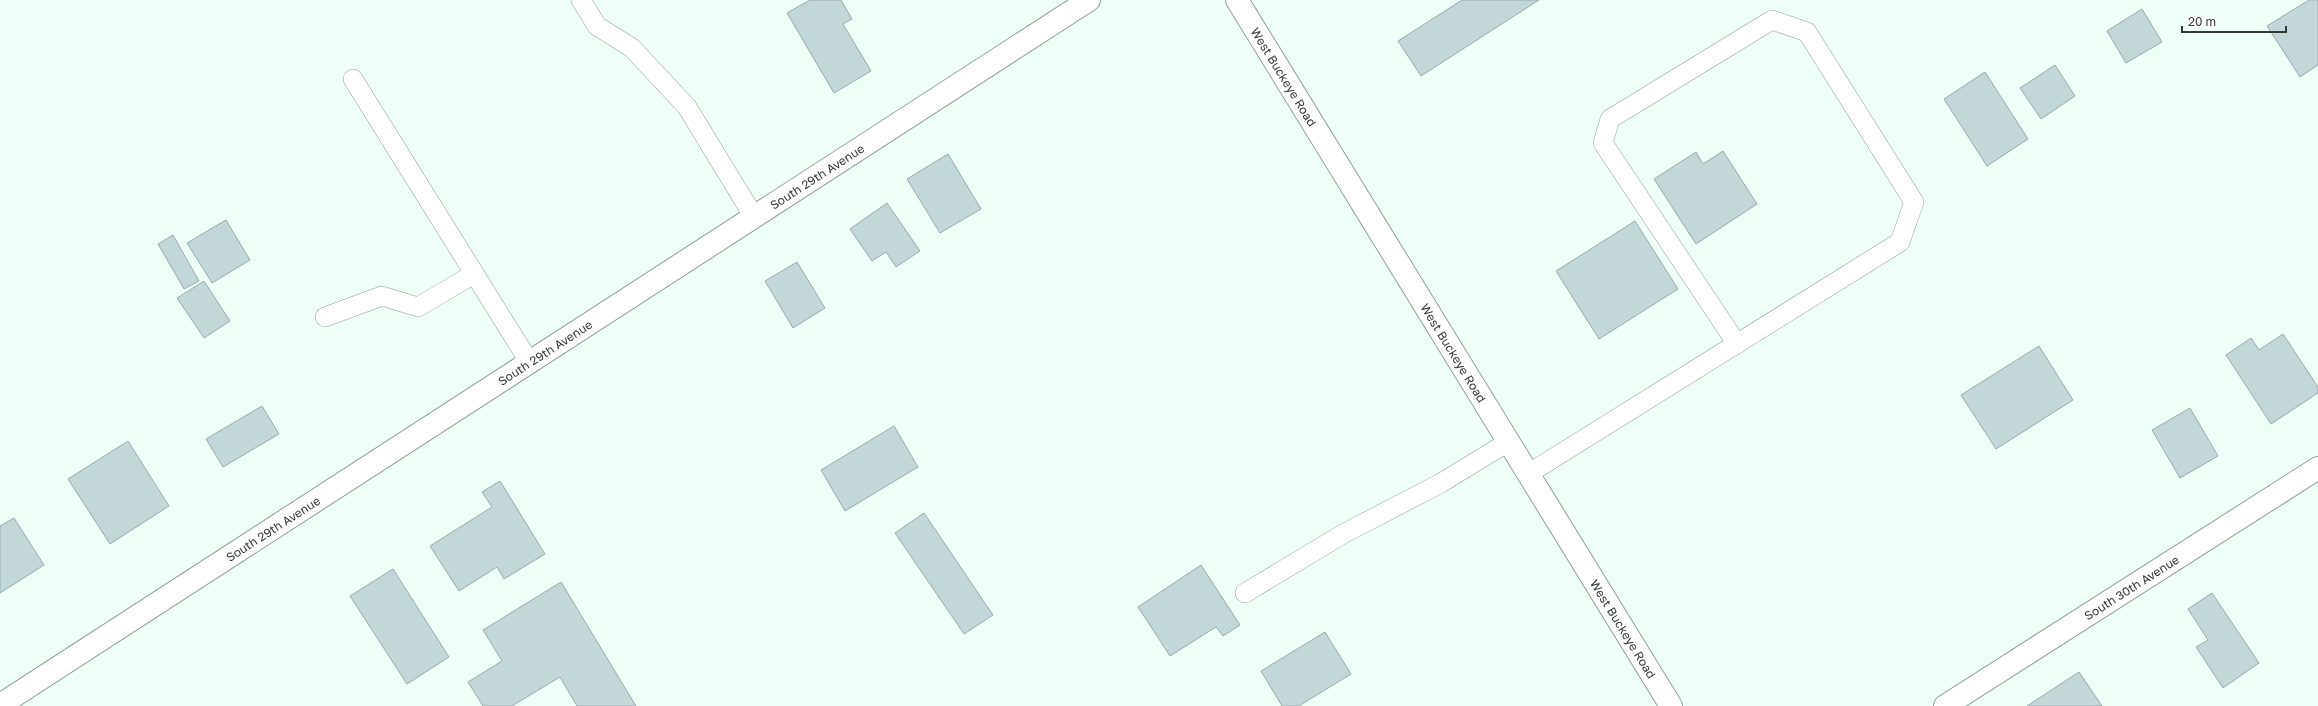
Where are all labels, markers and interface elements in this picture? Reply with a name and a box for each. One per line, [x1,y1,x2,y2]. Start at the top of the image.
scale bar [2182,8,2286,34]
text: 20 m [2188,14,2216,29]
street label: West Buckeye Road [1248,25,1320,129]
street label: South 29th Avenue [767,140,867,212]
street label: West Buckeye Road [1418,301,1490,405]
street label: South 29th Avenue [495,316,595,388]
street label: South 29th Avenue [223,492,323,564]
street label: South 30th Avenue [2081,551,2182,623]
street label: West Buckeye Road [1587,577,1660,681]

